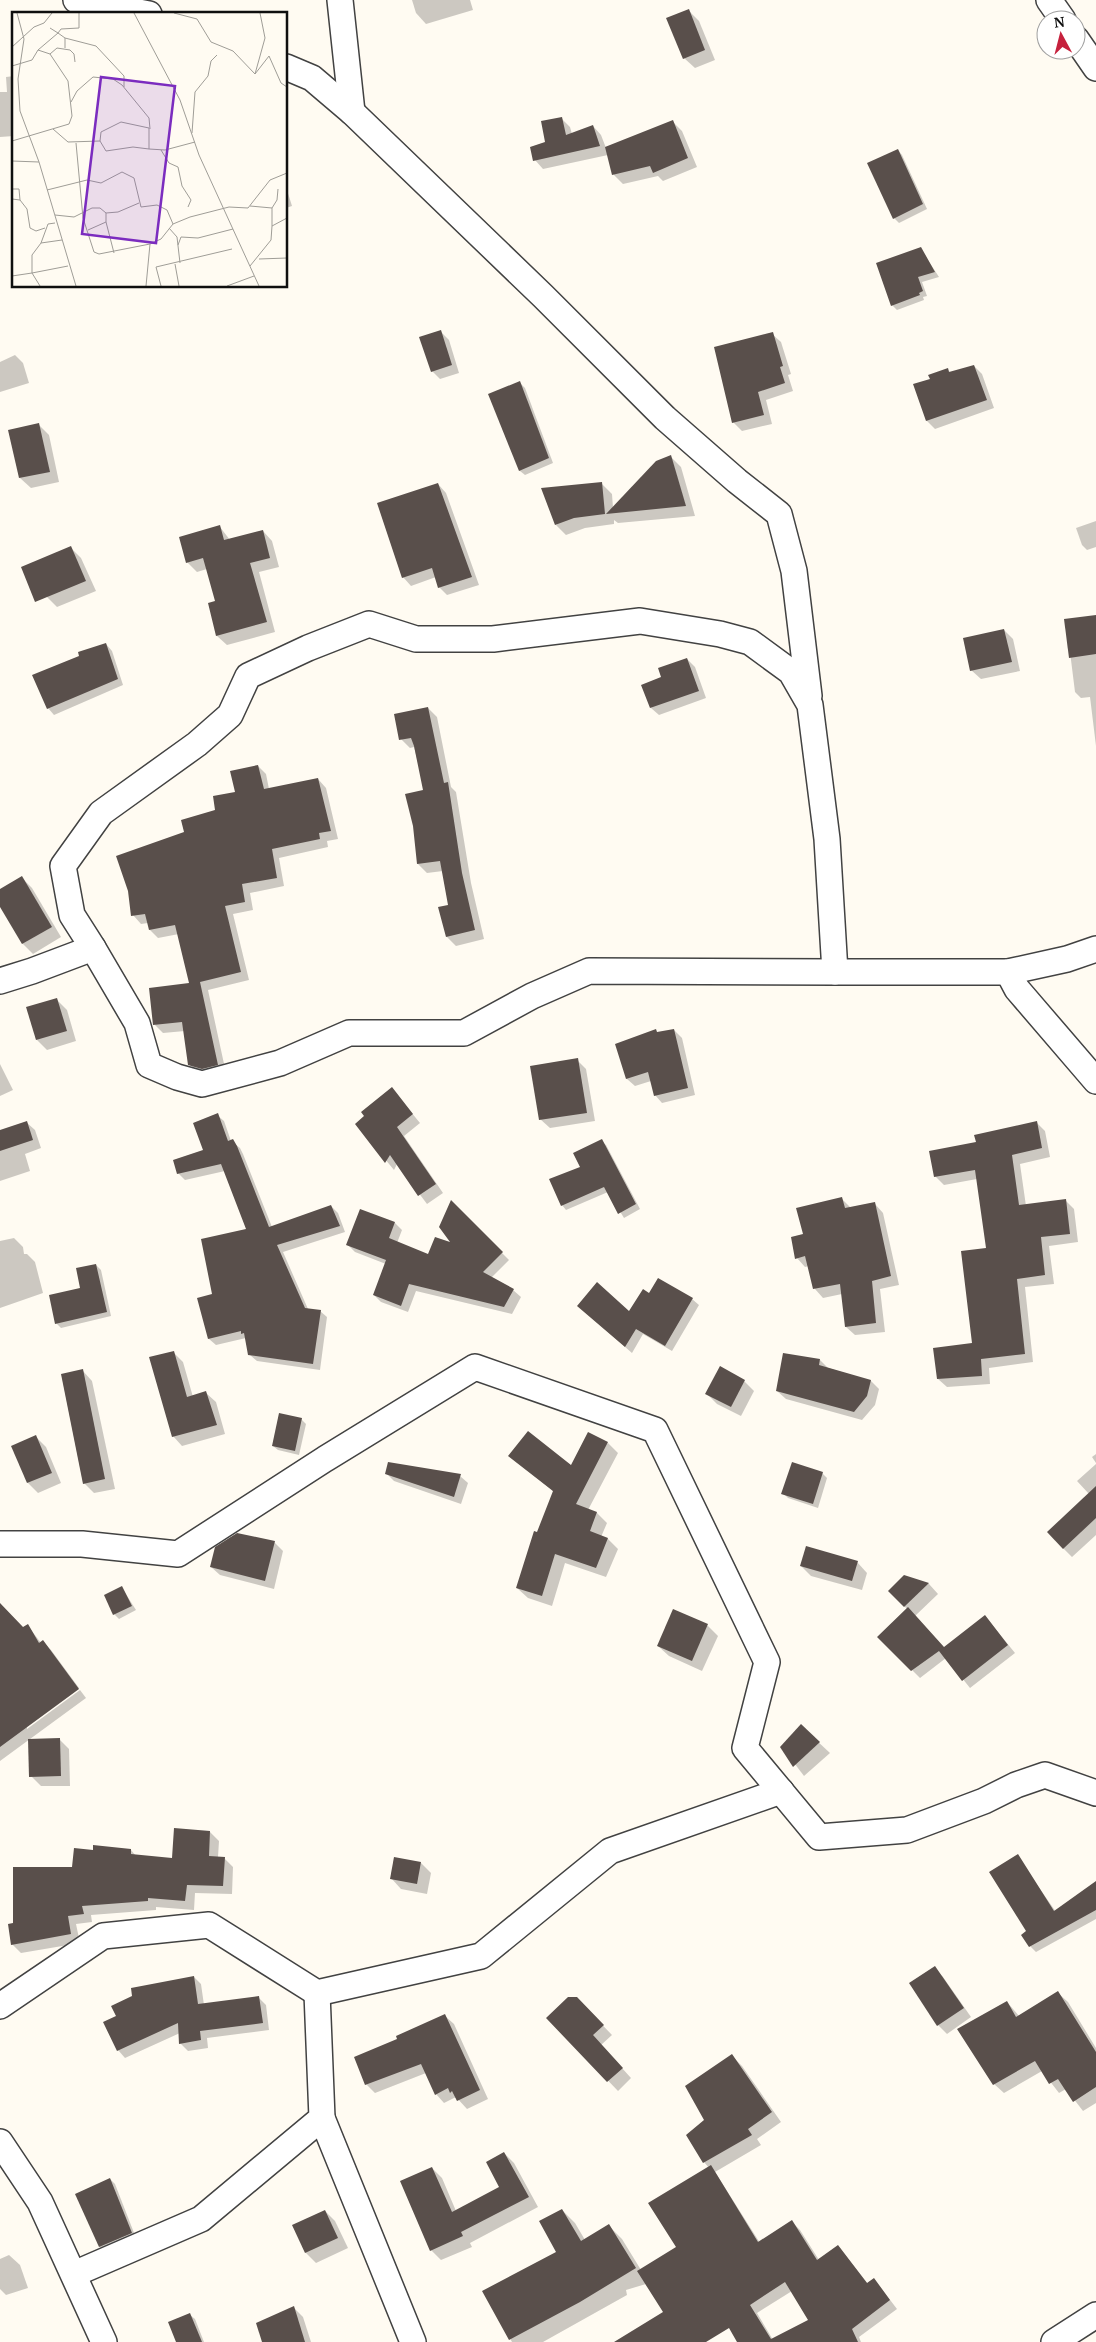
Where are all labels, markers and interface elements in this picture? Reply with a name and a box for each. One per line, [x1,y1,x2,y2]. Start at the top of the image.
north arrow [1036,10,1086,60]
text: N [1053,11,1066,32]
inset map [12,12,288,288]

